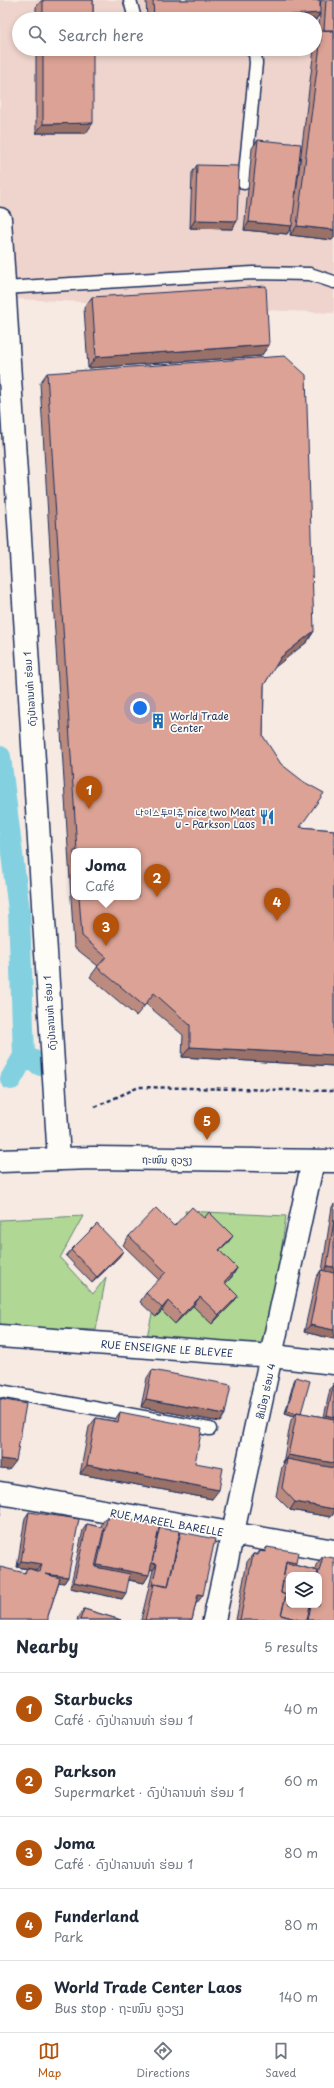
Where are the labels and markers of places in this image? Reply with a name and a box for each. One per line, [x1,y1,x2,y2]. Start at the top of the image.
place label: World Trade Center [170,708,229,735]
building icon: World Trade Center [149,712,167,730]
pin: 1 [76,776,102,809]
place label: 나이스투미츄 nice two Meat u - Parkson Laos [136,804,255,831]
restaurant icon: 나이스투미츄 nice two Meat u - Parkson Laos [258,808,276,826]
pin: 2 [144,864,170,897]
pin: 4 [264,888,290,921]
pin: 3 [93,913,119,946]
pin: 5 [194,1107,220,1140]

